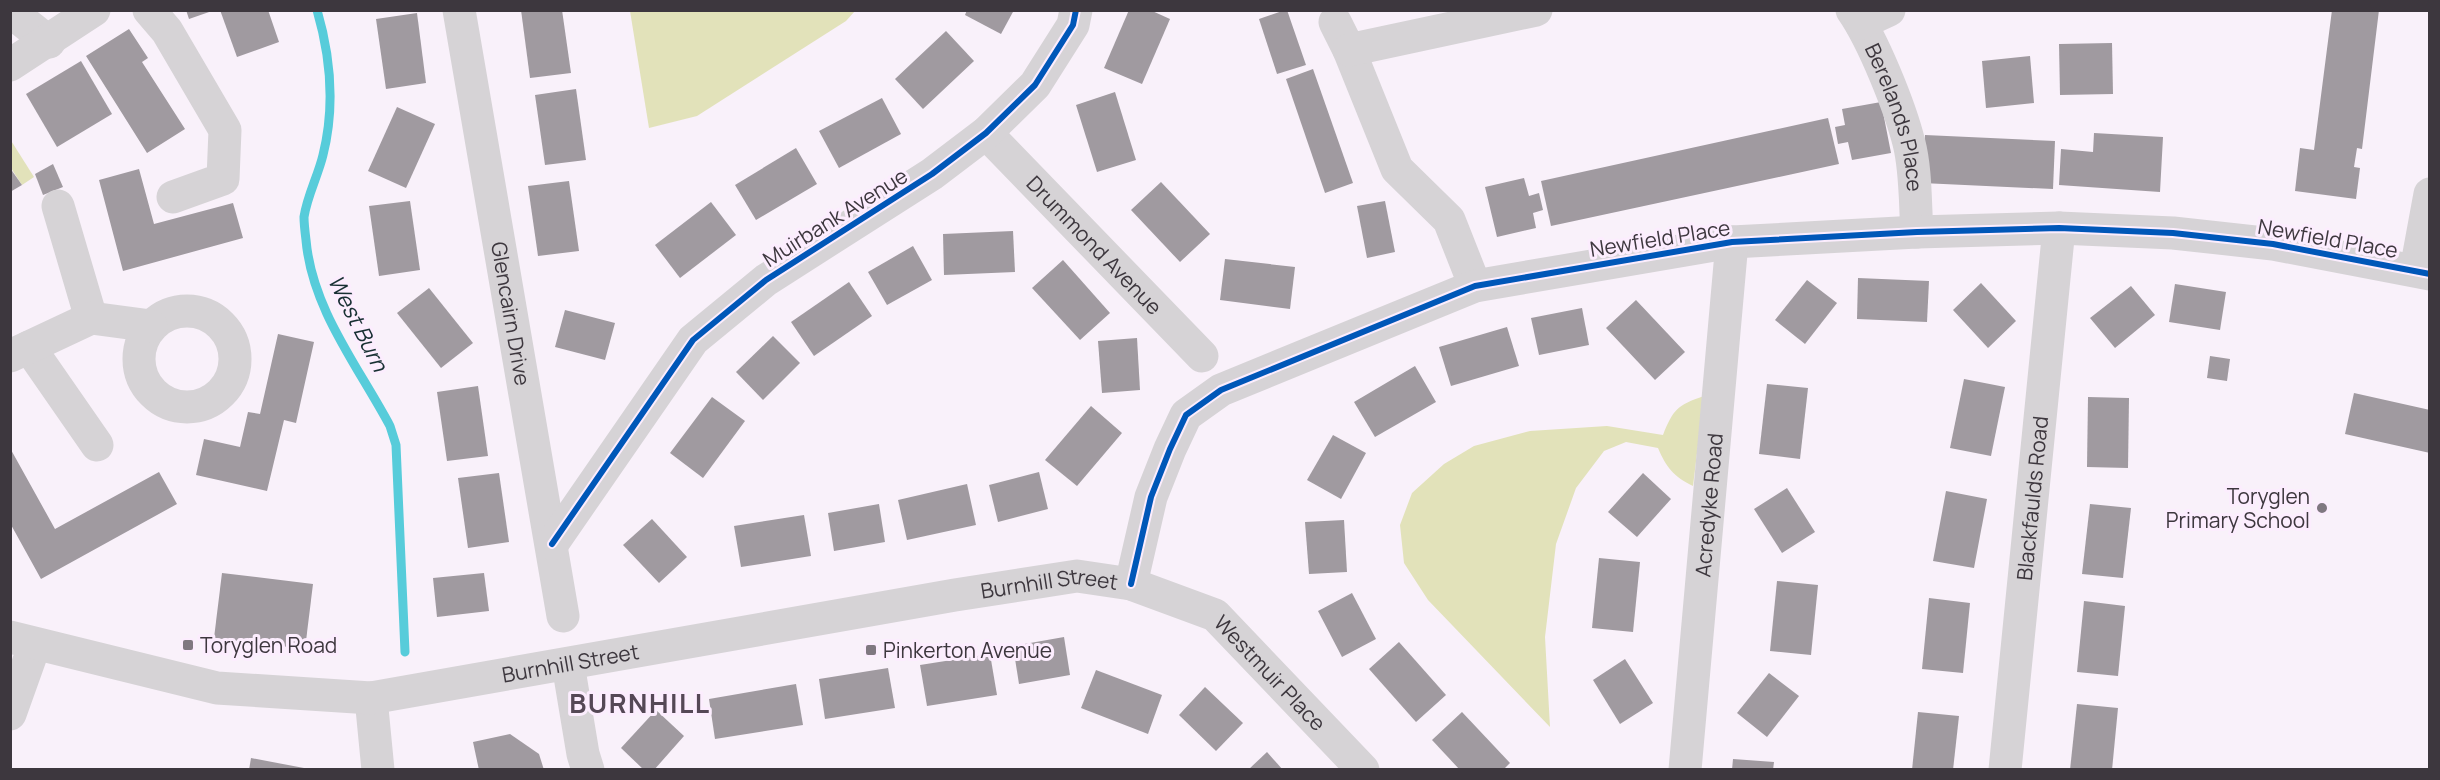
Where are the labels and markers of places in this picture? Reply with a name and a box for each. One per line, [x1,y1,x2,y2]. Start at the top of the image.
place label: Toryglen Primary School [2166,482,2310,534]
marker: Toryglen Primary School [2315,501,2329,515]
place label: Toryglen Road [200,631,337,659]
place label: Pinkerton Avenue [883,636,1052,664]
marker: Toryglen Road [181,638,195,652]
marker: Pinkerton Avenue [864,643,878,657]

